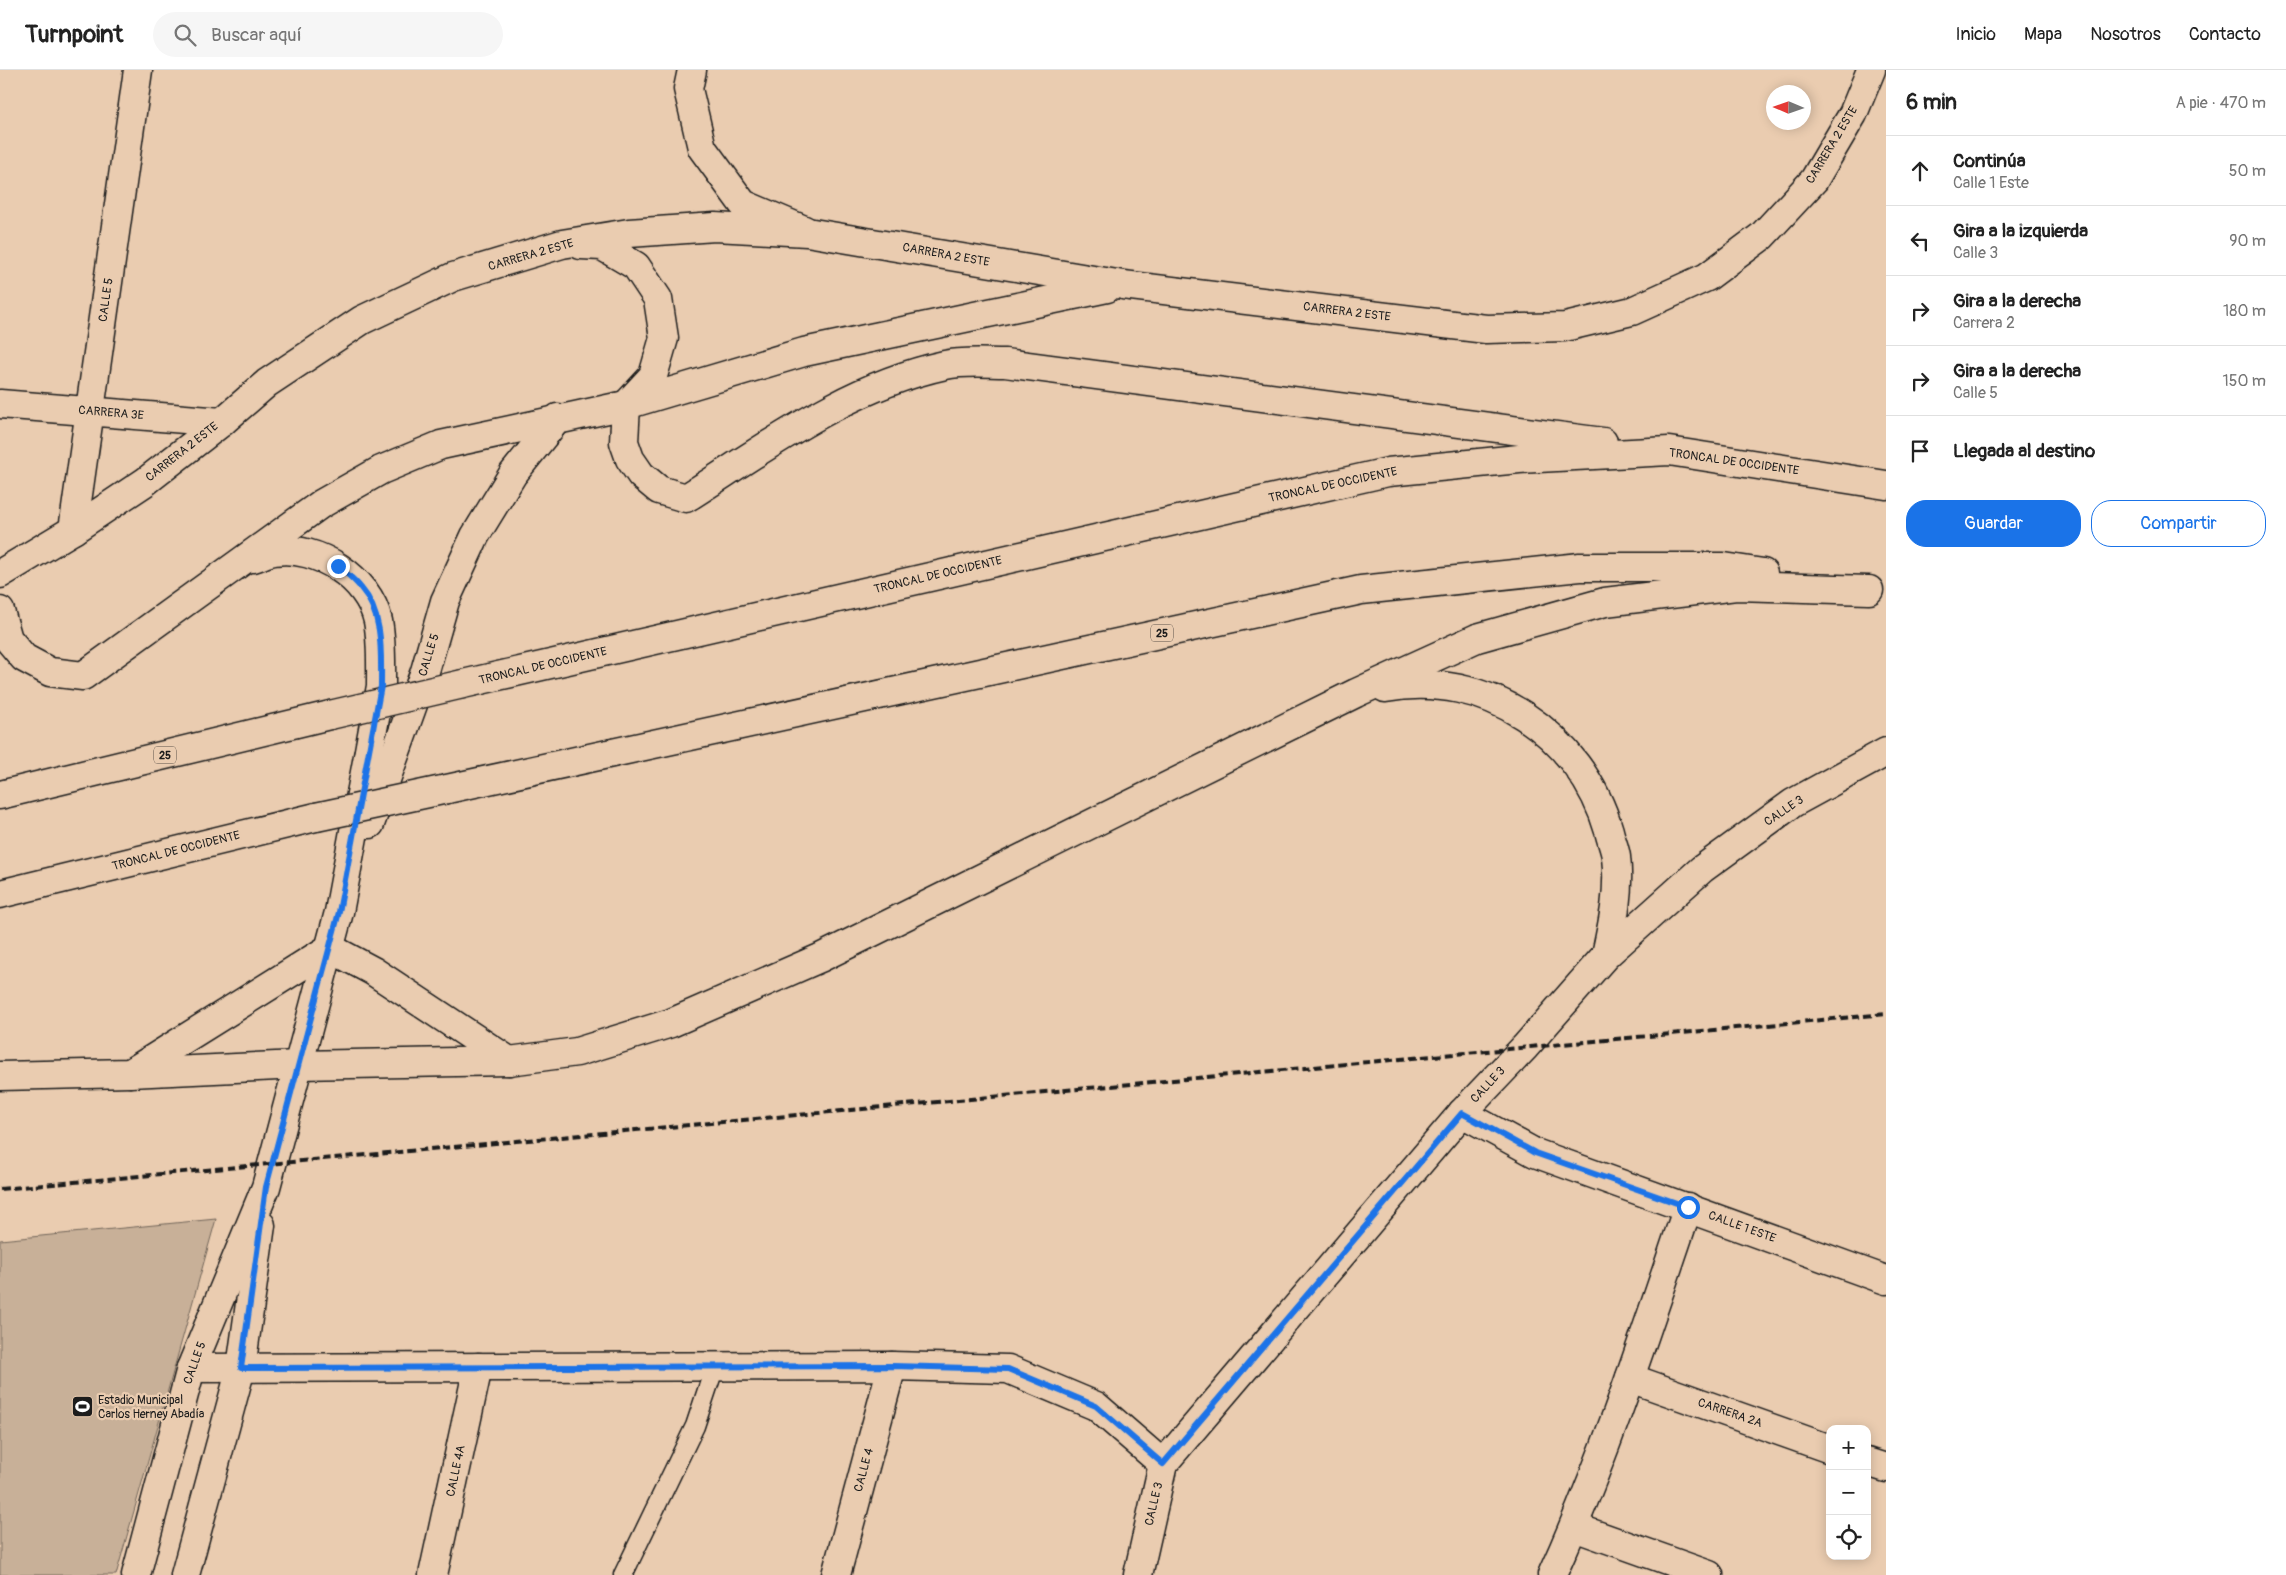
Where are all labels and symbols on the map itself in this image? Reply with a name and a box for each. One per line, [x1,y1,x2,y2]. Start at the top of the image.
north arrow [1766,85,1811,130]
street label: CARRERA 2 ESTE [1803,103,1861,187]
street label: CARRERA 2 ESTE [487,236,575,274]
street label: CARRERA 2 ESTE [901,240,991,270]
street label: CALLE 5 [96,277,116,323]
street label: CARRERA 2 ESTE [1302,299,1392,325]
street label: CARRERA 3E [78,403,144,423]
street label: CARRERA 2 ESTE [143,419,221,485]
street label: TRONCAL DE OCCIDENTE [1668,445,1800,479]
street label: TRONCAL DE OCCIDENTE [1267,464,1399,506]
street label: TRONCAL DE OCCIDENTE [872,553,1004,597]
route end [327,555,350,578]
road number: 25 [1151,624,1173,642]
street label: CALLE 5 [415,632,443,678]
street label: TRONCAL DE OCCIDENTE [477,644,609,688]
road number: 25 [154,746,176,764]
street label: CALLE 3 [1761,792,1807,830]
street label: TRONCAL DE OCCIDENTE [111,828,241,874]
street label: CALLE 3 [1467,1063,1509,1106]
route start [1677,1196,1700,1219]
street label: CALLE 1 ESTE [1706,1208,1778,1246]
street label: CALLE 5 [180,1340,210,1386]
place label: Estadio Municipal Carlos Herney Abadía [98,1393,205,1422]
sports icon: Estadio Municipal Carlos Herney Abadía [70,1395,94,1419]
street label: CARRERA 2A [1696,1395,1764,1431]
street label: CALLE 4A [443,1444,469,1498]
street label: CALLE 4 [851,1447,877,1493]
street label: CALLE 3 [1142,1480,1166,1527]

